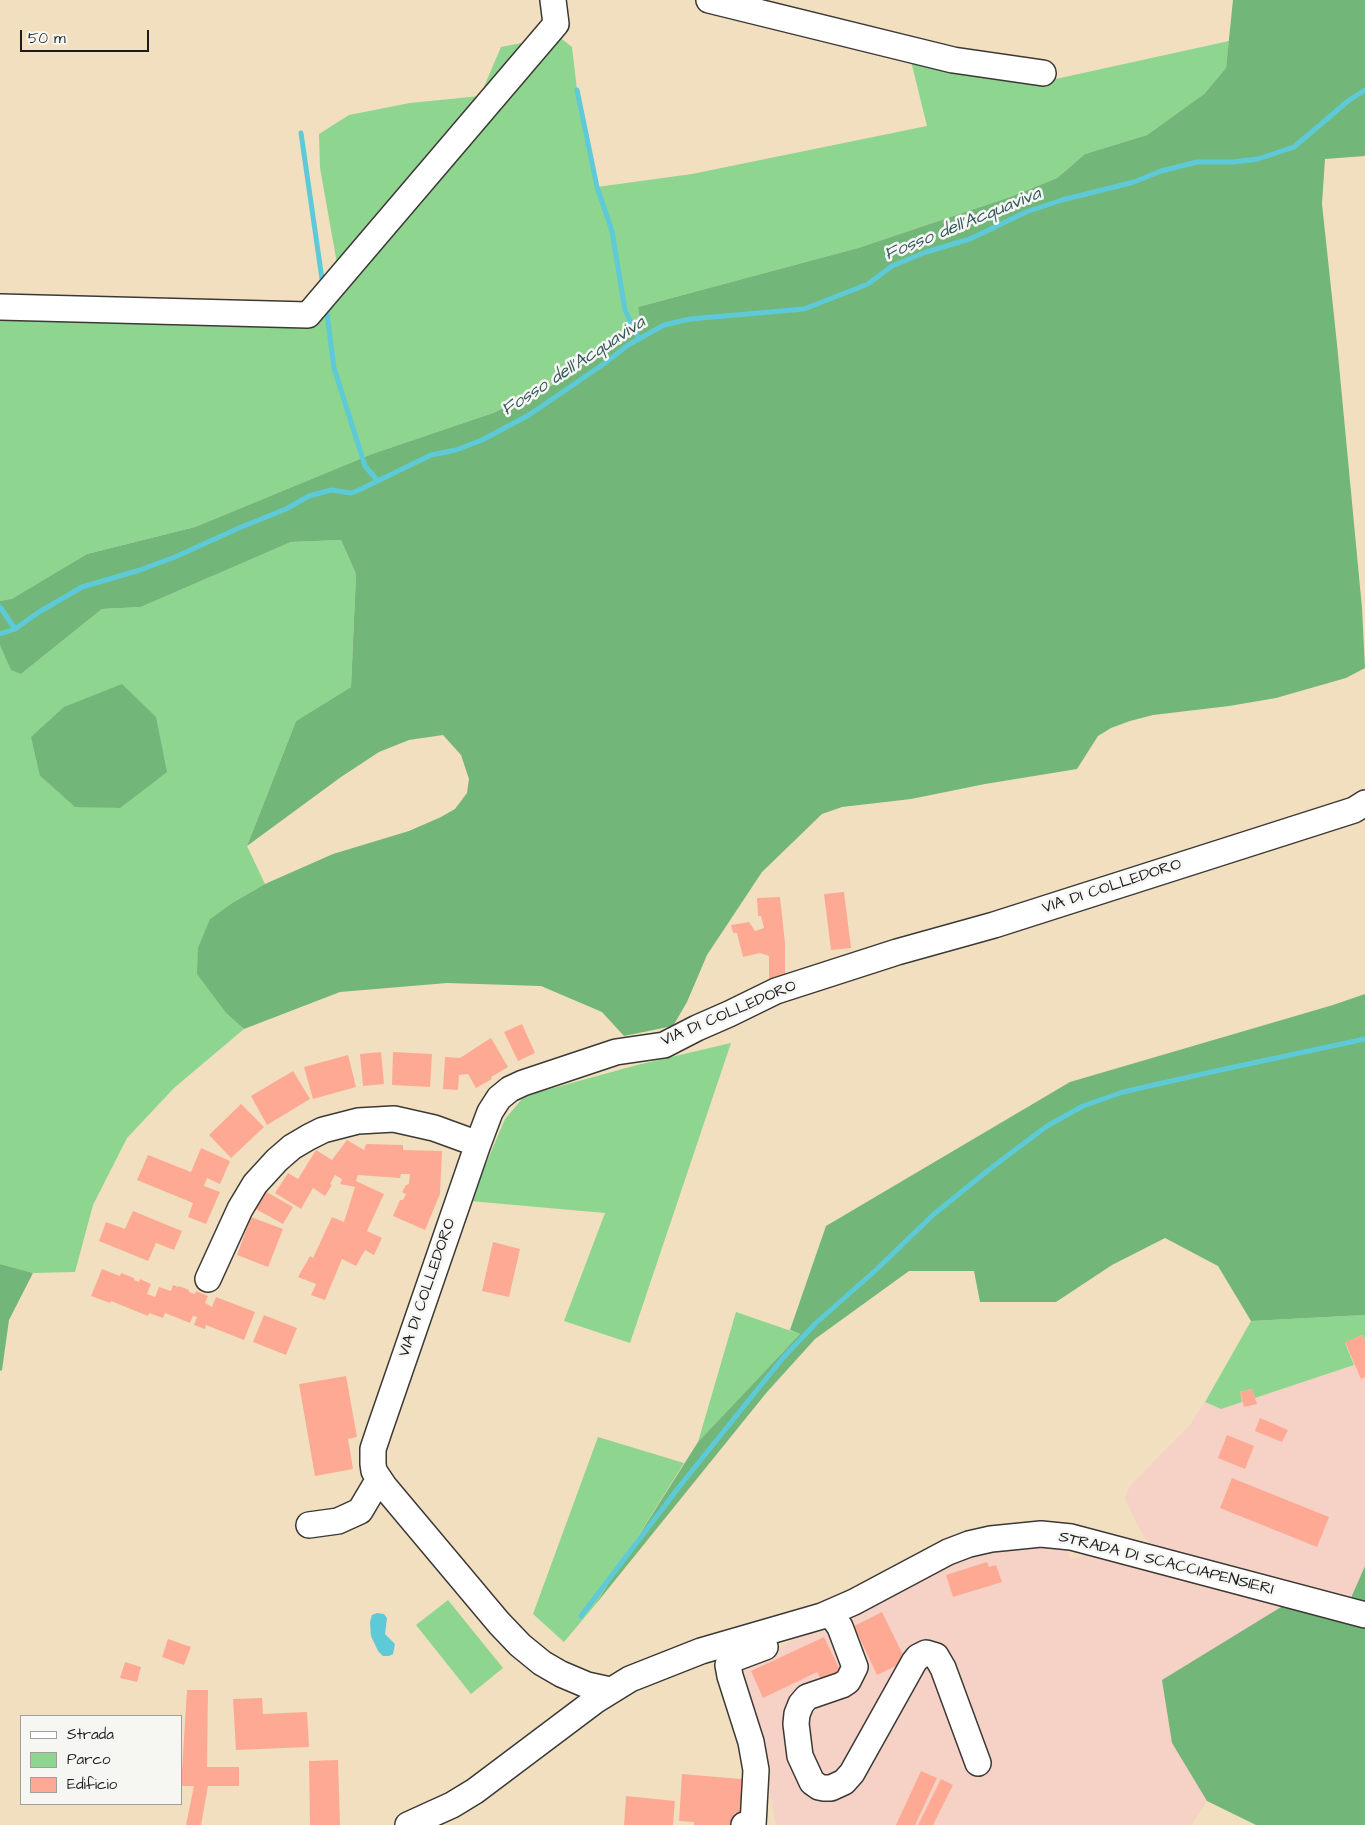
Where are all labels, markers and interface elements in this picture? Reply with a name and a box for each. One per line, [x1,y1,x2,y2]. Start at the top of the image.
scale bar [22,20,151,52]
text: 50 m [28,28,66,49]
water label: Fosso dell'Acquaviva [882,184,1044,266]
water label: Fosso dell'Acquaviva [498,313,650,421]
street label: VIA DI COLLEDORO [1040,855,1184,919]
street label: VIA DI COLLEDORO [658,977,800,1051]
street label: VIA DI COLLEDORO [395,1216,461,1360]
street label: STRADA DI SCACCIAPENSIERI [1056,1528,1276,1600]
legend [20,1715,182,1805]
text: Strada [67,1724,114,1745]
text: Parco [67,1749,110,1770]
text: Edificio [67,1774,117,1795]

